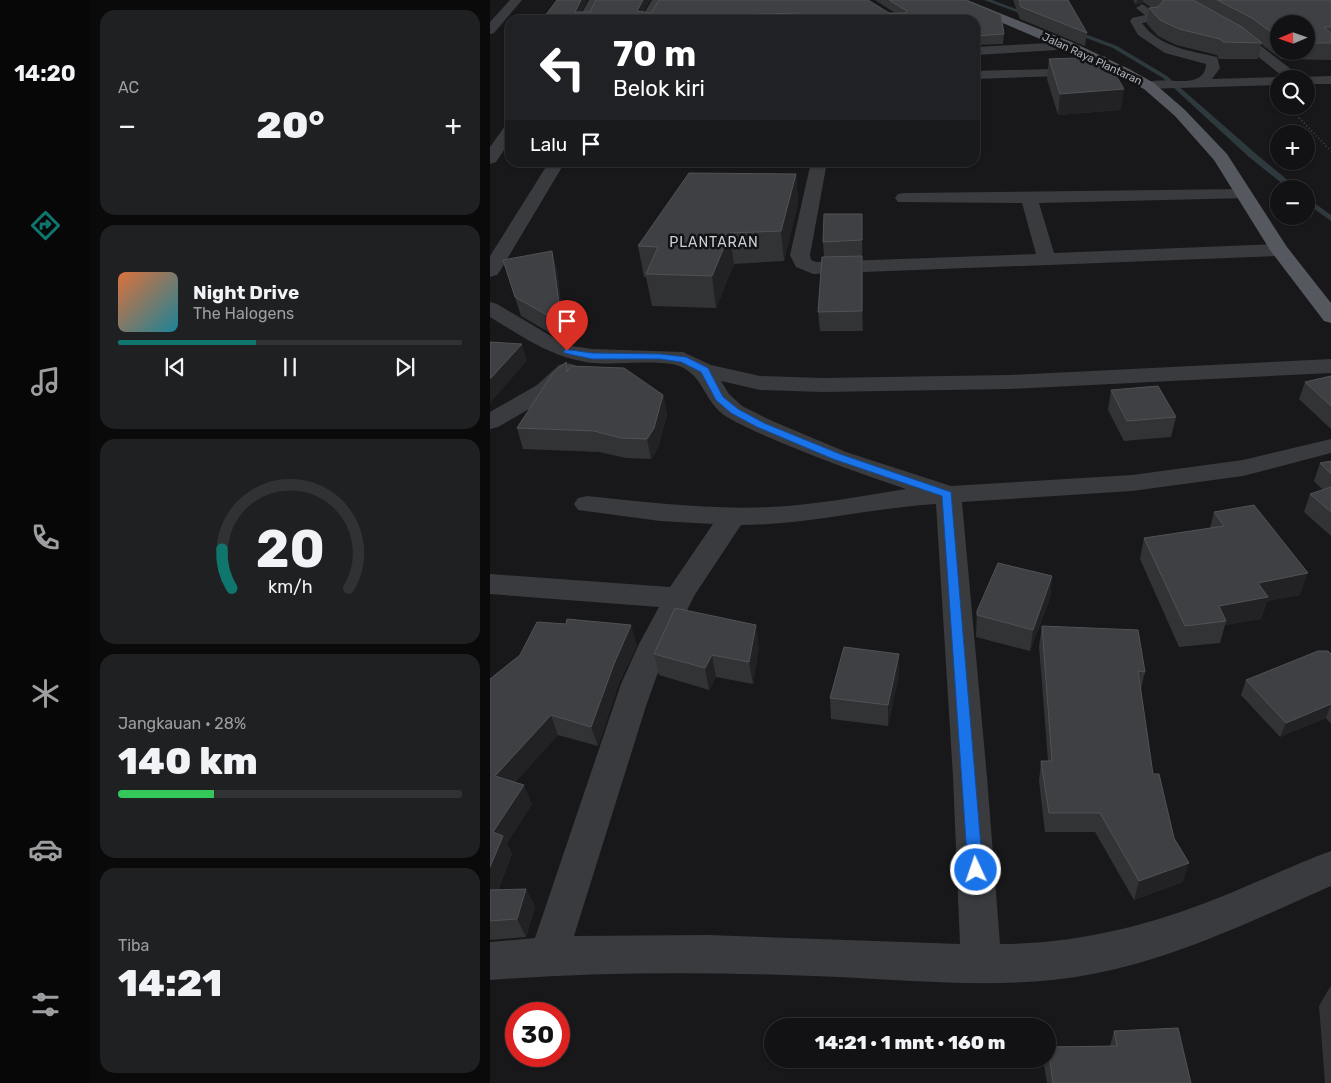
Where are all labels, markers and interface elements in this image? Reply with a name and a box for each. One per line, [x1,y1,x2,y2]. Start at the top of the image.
north arrow [1270,15,1315,60]
map controls [1270,15,1315,225]
street label: Jalan Raya Plantaran [1040,30,1144,88]
text: 70 m [613,33,696,75]
icon: left [530,35,595,100]
text: 14:20 [14,60,76,87]
button: search [1270,70,1315,115]
text: Belok kiri [613,75,705,102]
text: AC [118,78,139,97]
text: 20° [256,102,325,148]
text: − [118,109,136,142]
text: + [445,109,462,142]
button: + [1270,125,1315,170]
icon: arrive [577,130,605,158]
text: Lalu [530,133,567,156]
button: − [1270,180,1315,225]
icon: directions [28,208,63,243]
district label: PLANTARAN [669,234,759,251]
text: Night Drive [193,281,299,304]
pin [546,300,588,351]
text: The Halogens [193,304,294,323]
icon: arrive [553,307,581,335]
icon: previous [161,353,189,381]
icon: pause [276,353,304,381]
icon: next [391,353,419,381]
icon: music [28,364,63,399]
text: 20 [255,518,325,580]
icon: phone [28,520,63,555]
text: km/h [268,576,312,597]
icon: climate [28,676,63,711]
text: Jangkauan · 28% [118,714,246,733]
text: 140 km [118,738,258,784]
icon: car [28,832,63,867]
position arrow [949,843,1001,895]
text: Tiba [118,936,149,955]
text: 14:21 [118,960,222,1006]
icon: filters [28,987,63,1022]
speed limit sign: 30 [505,1002,570,1067]
text: 14:21 · 1 mnt · 160 m [815,1031,1005,1054]

